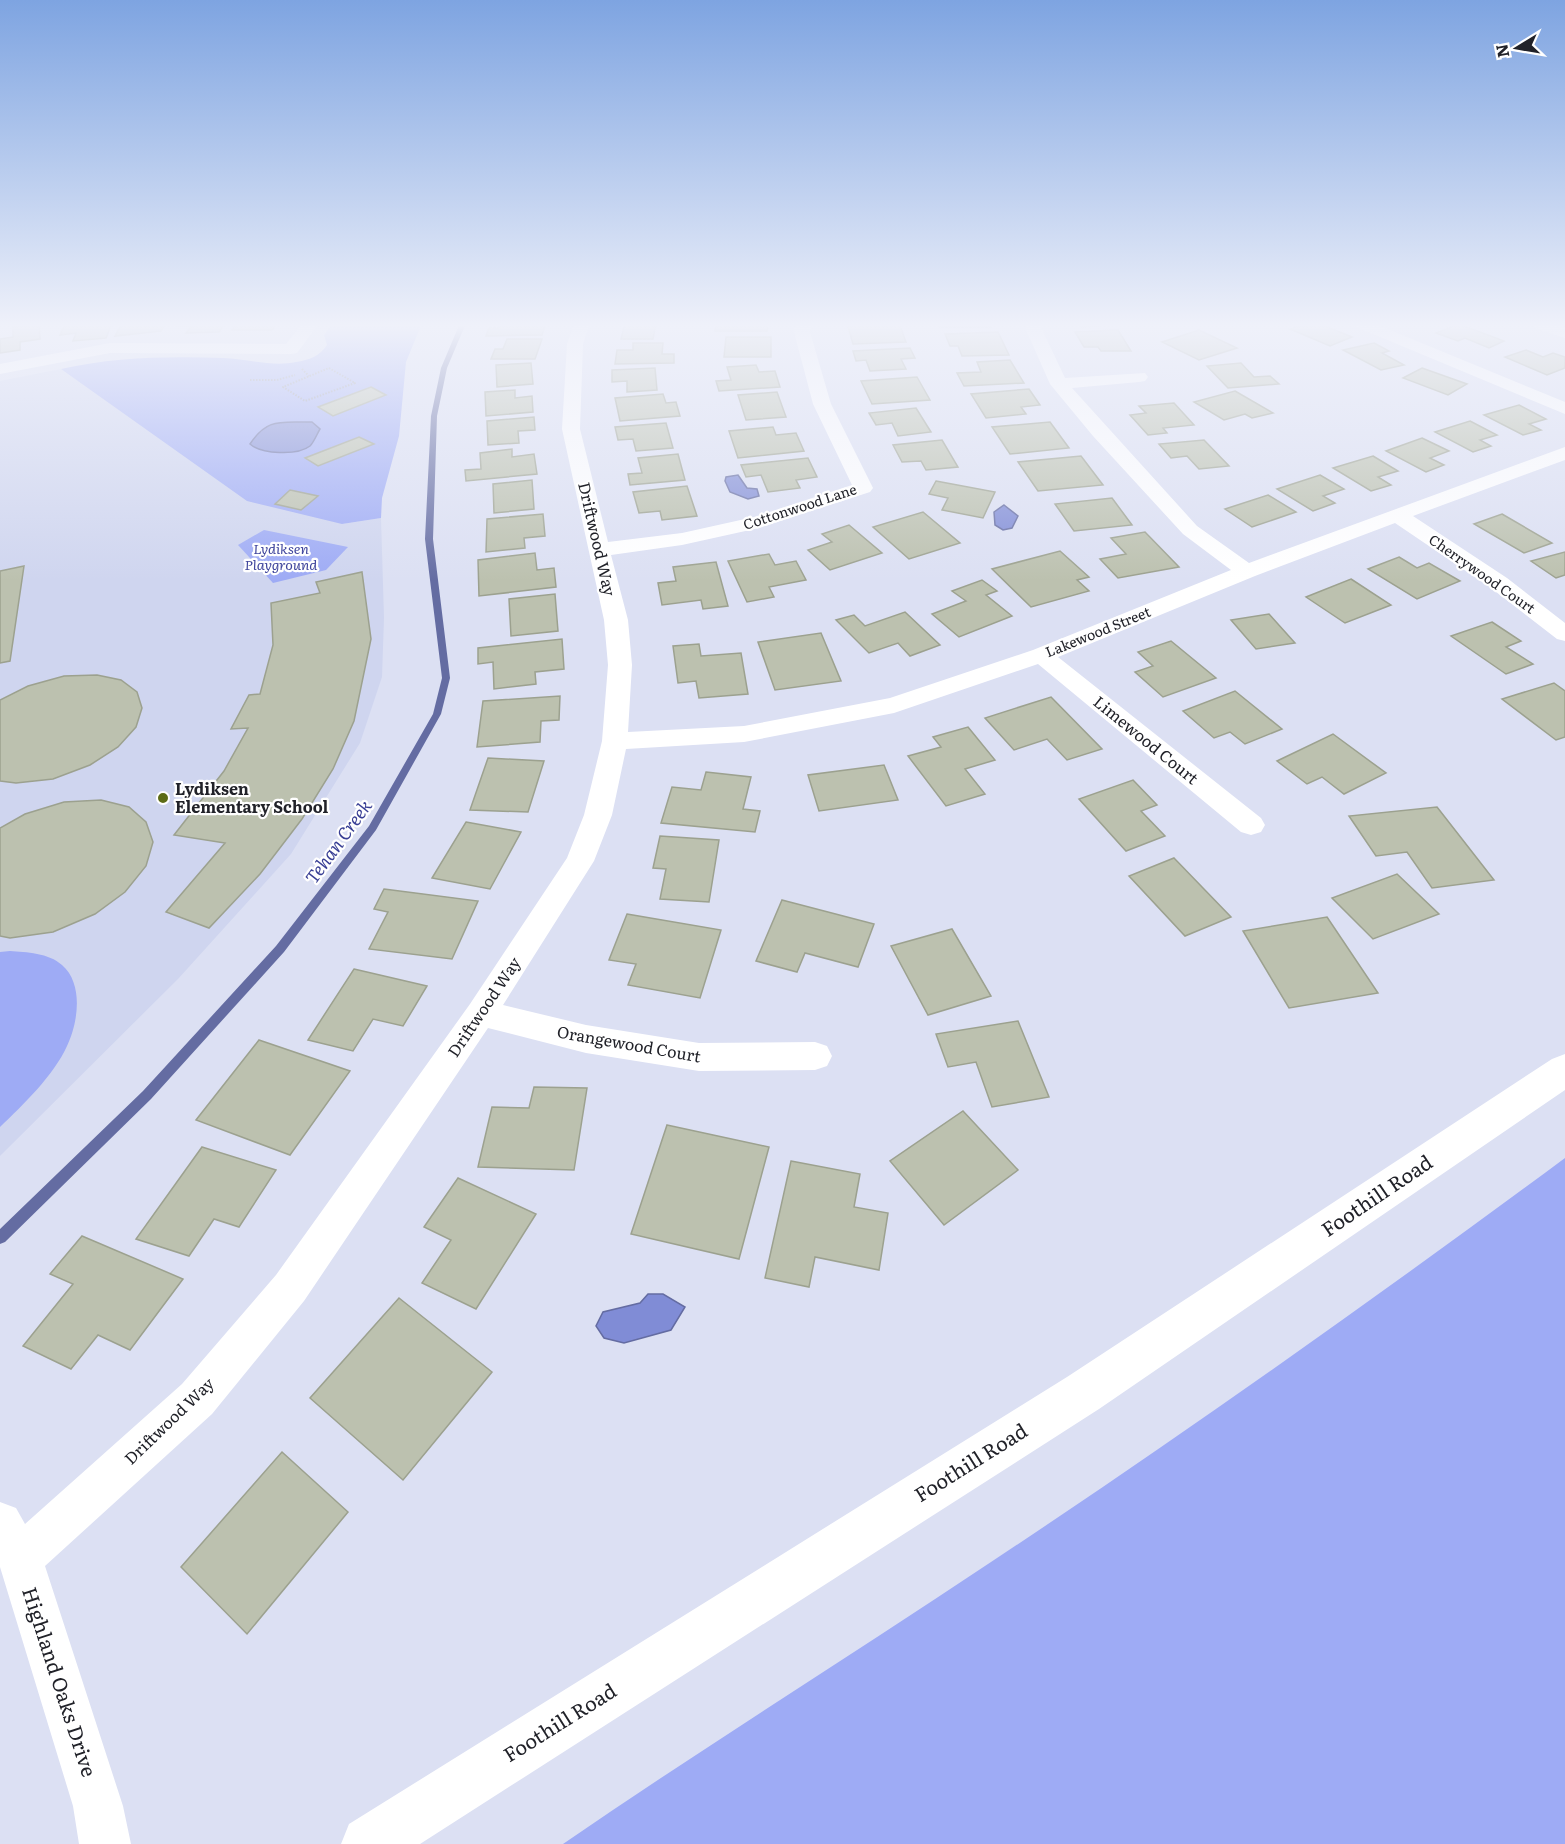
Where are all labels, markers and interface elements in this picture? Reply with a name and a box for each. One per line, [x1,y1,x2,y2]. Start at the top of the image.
north arrow [1487,18,1547,78]
text: N [1488,42,1514,60]
street label: Cottonwood Lane [740,478,859,534]
street label: Driftwood Way [573,479,623,599]
street label: Cherrywood Court [1425,529,1540,618]
park label: Lydiksen Playground [245,538,317,574]
street label: Lakewood Street [1042,601,1153,661]
street label: Limewood Court [1089,689,1205,789]
place label: Lydiksen Elementary School [175,776,329,818]
marker: Lydiksen Elementary School [156,791,170,805]
water label: Tehan Creek [298,793,378,889]
street label: Driftwood Way [441,951,526,1061]
street label: Orangewood Court [555,1019,703,1068]
street label: Foothill Road [1314,1146,1438,1243]
street label: Driftwood Way [118,1371,219,1469]
street label: Foothill Road [907,1415,1032,1508]
street label: Highland Oaks Drive [16,1583,106,1780]
street label: Foothill Road [496,1675,621,1768]

